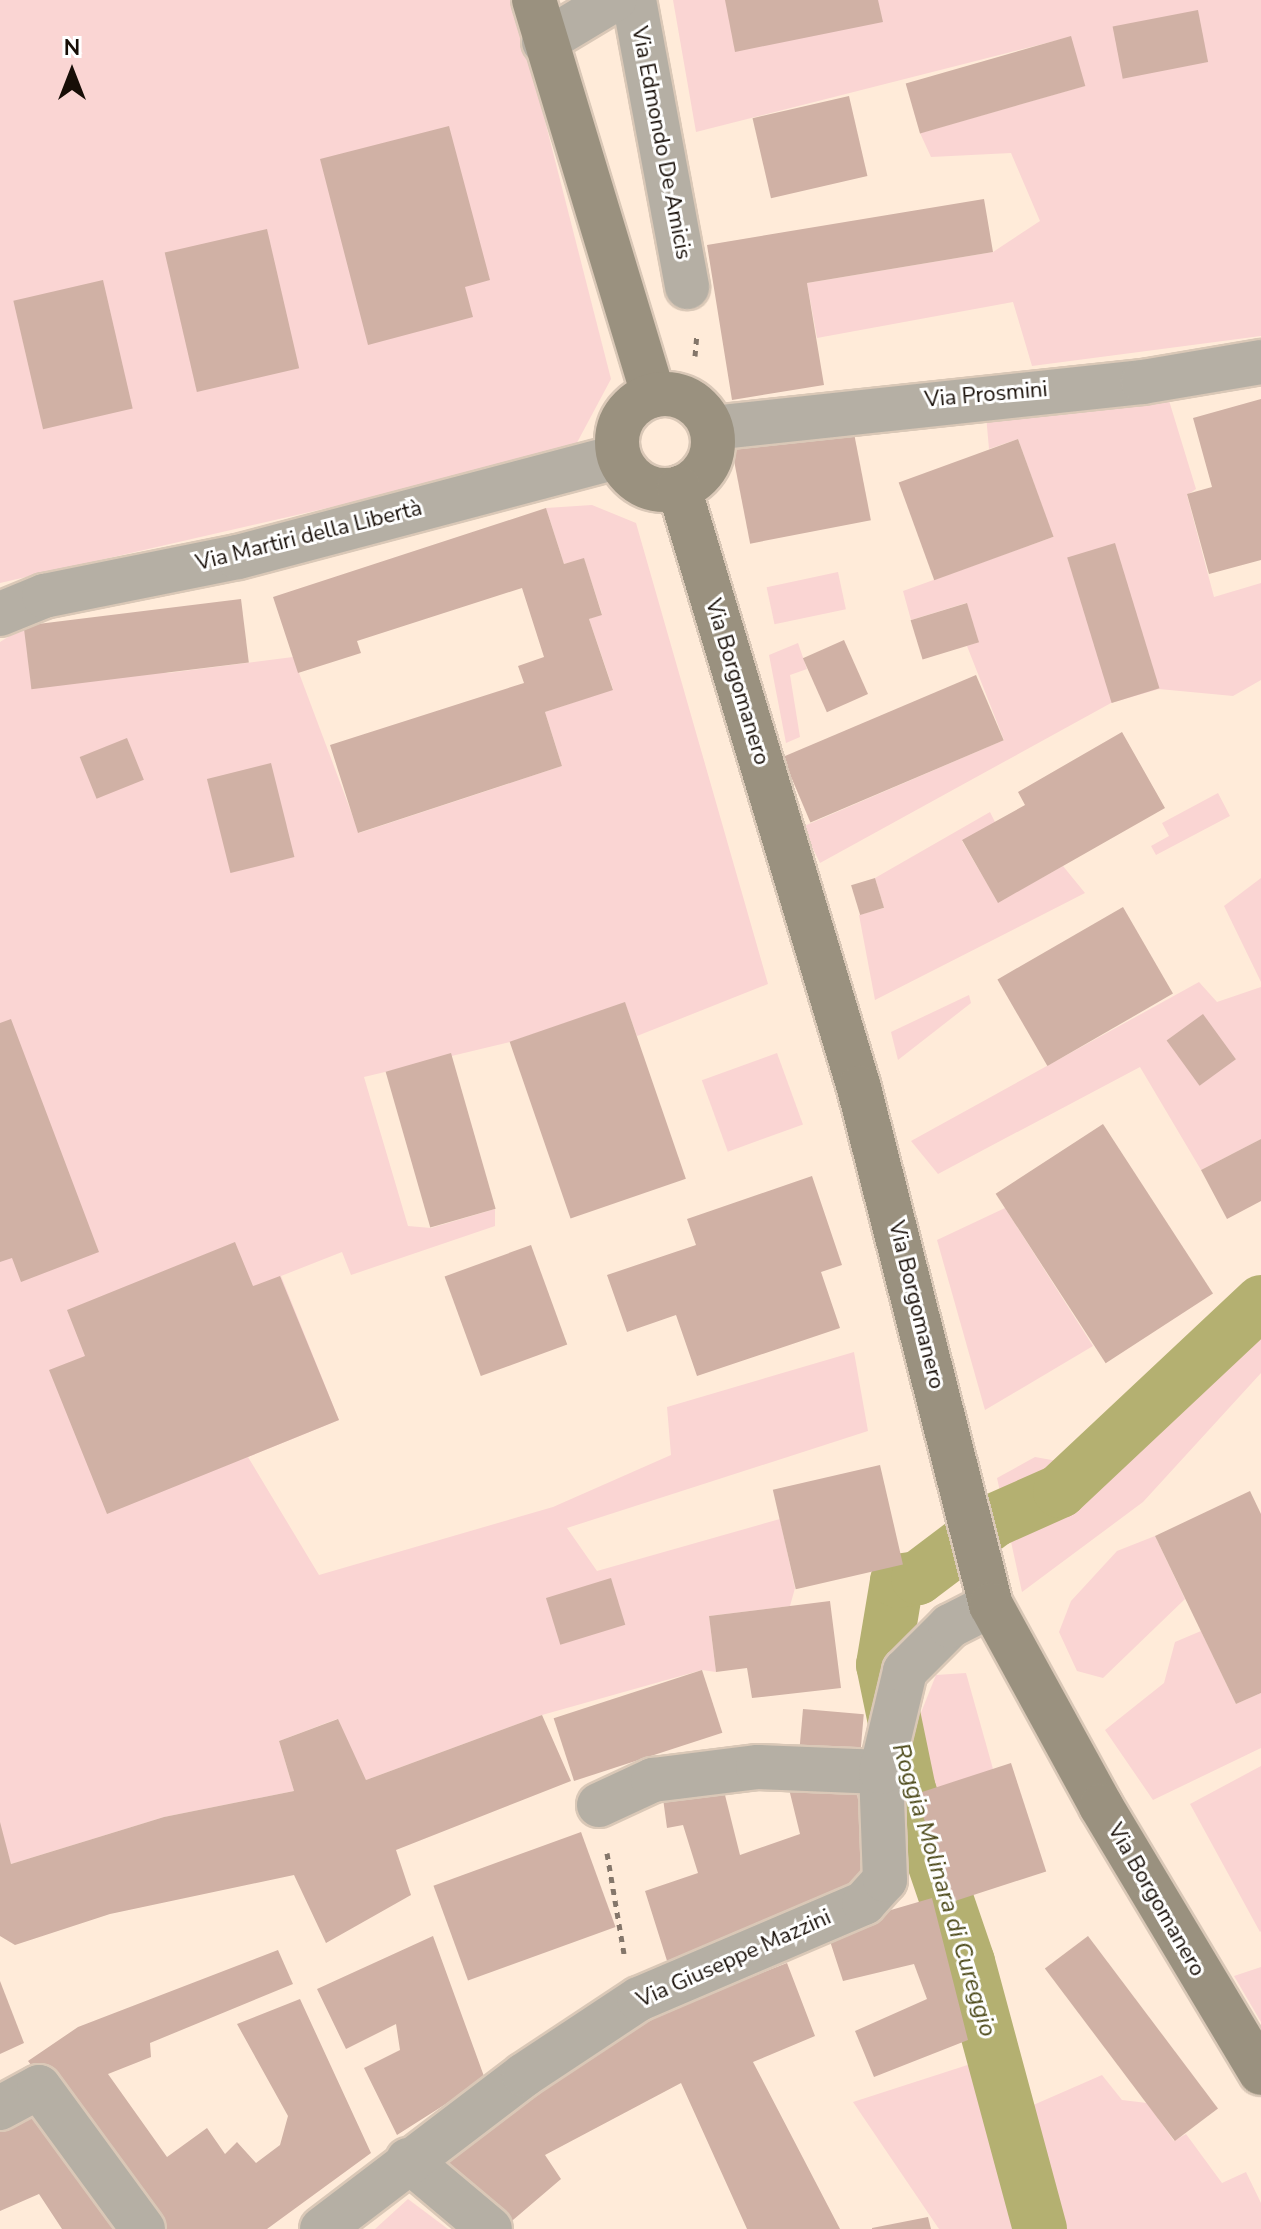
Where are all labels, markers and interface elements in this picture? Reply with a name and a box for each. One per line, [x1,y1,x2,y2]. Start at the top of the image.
street label: Via Edmondo De Amicis [625,24,697,262]
north arrow [32,32,112,112]
text: N [64,33,80,63]
street label: Via Prosmini [923,376,1049,414]
street label: Via Martiri della Libertà [193,495,425,577]
street label: Via Borgomanero [699,596,775,768]
street label: Via Borgomanero [882,1218,950,1392]
water label: Roggia Molinara di Cureggio [886,1740,1002,2040]
street label: Via Borgomanero [1102,1819,1210,1981]
street label: Via Giuseppe Mazzini [633,1904,835,2014]

